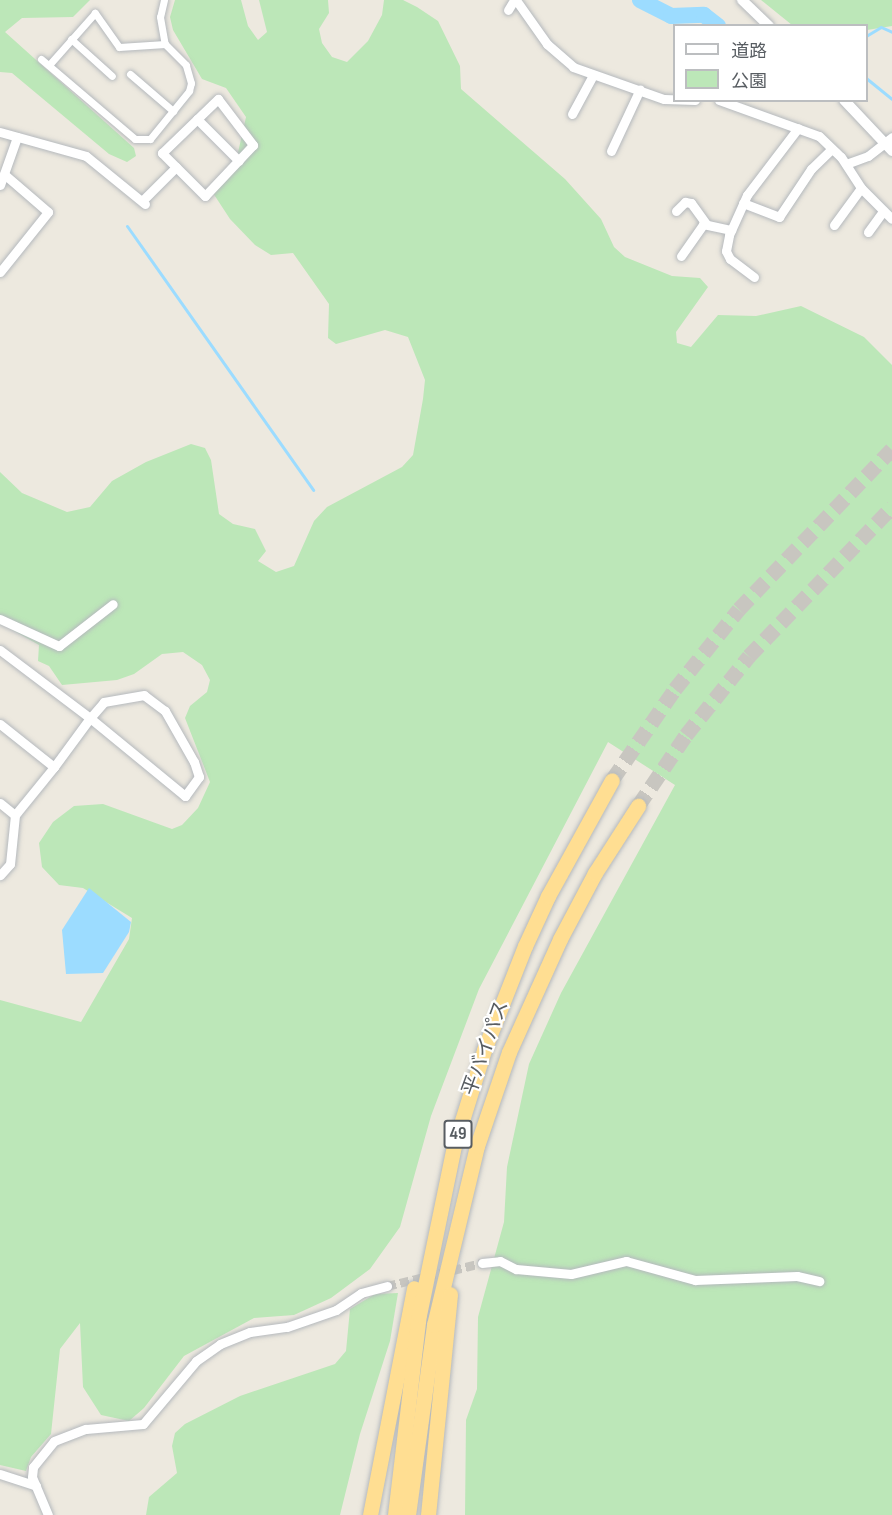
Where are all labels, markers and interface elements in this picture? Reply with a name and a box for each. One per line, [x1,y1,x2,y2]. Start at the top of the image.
legend [673,24,868,102]
text: 道路 [731,41,767,62]
text: 公園 [731,71,767,92]
street label: 平バイパス [458,997,514,1099]
road number: 49 [443,1119,473,1149]

